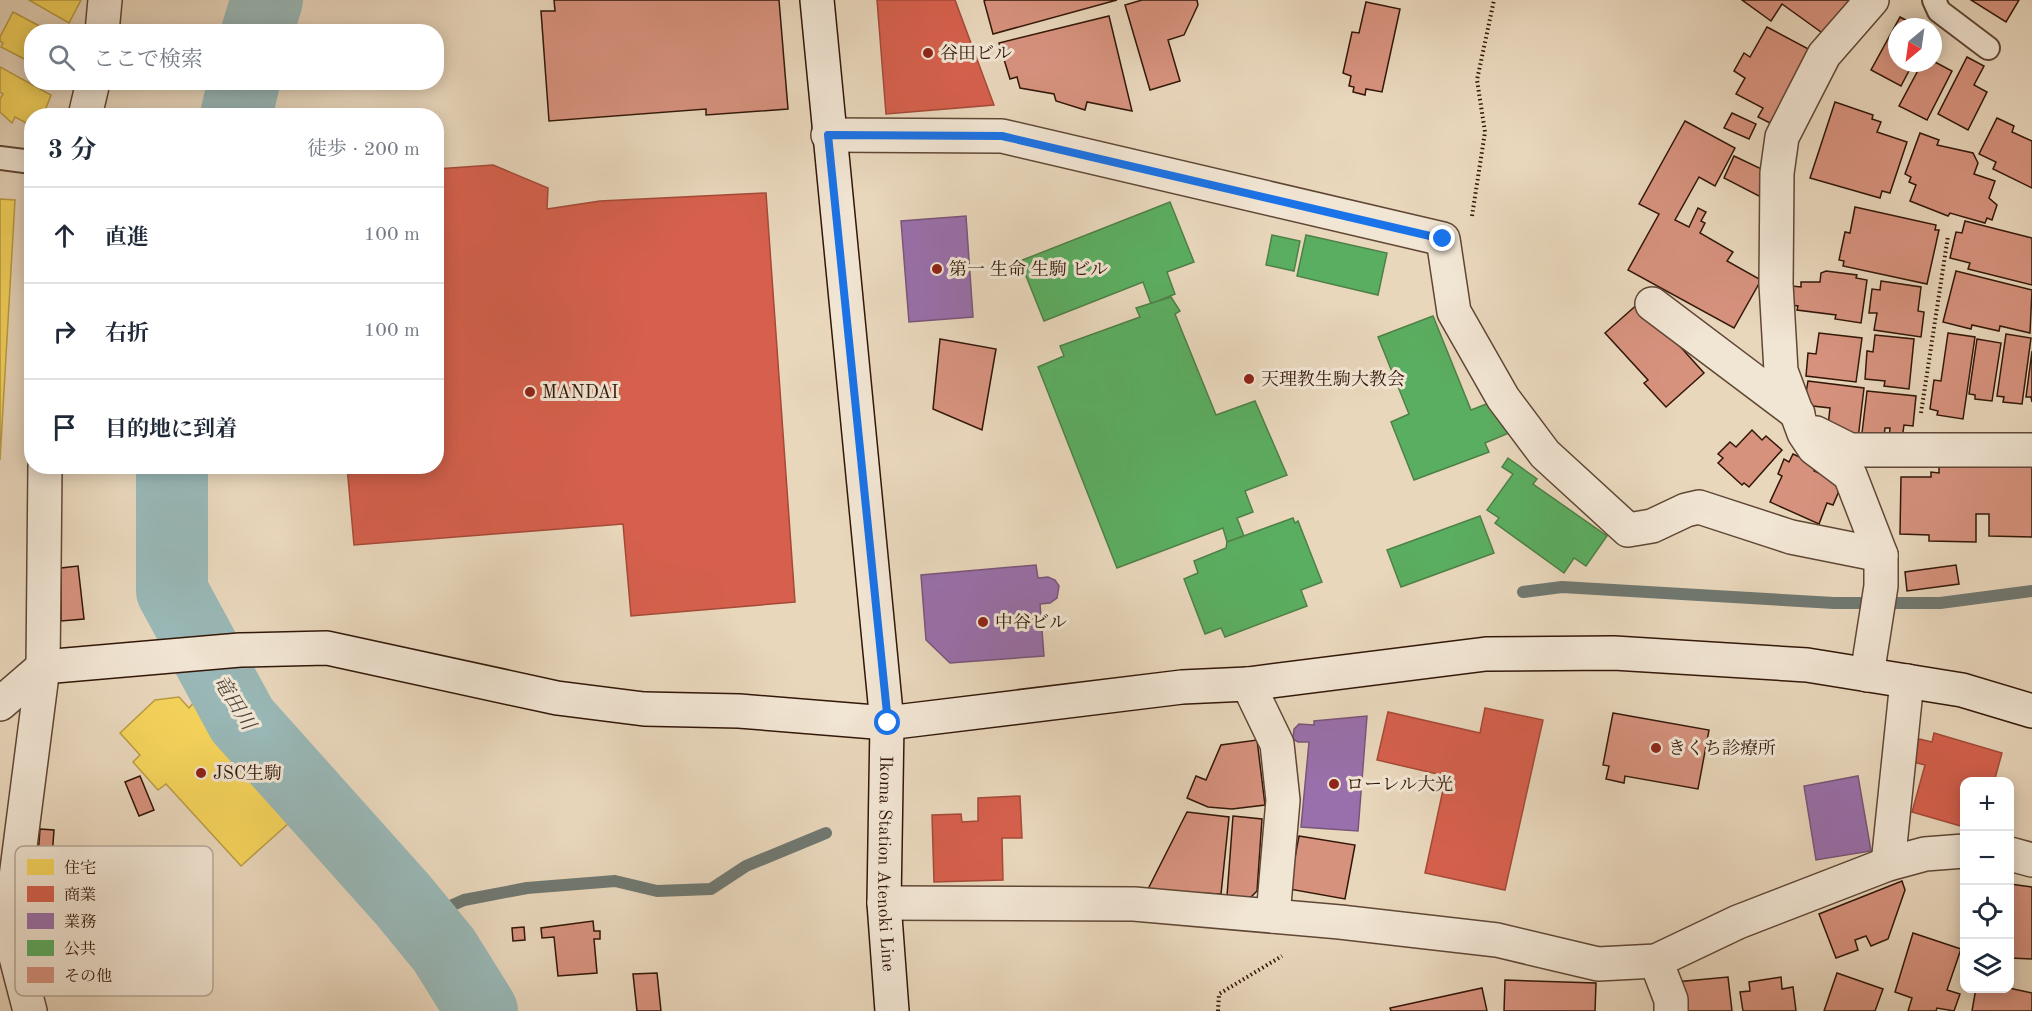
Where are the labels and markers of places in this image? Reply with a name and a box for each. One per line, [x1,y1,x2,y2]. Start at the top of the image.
place label: 谷田ビル [940,44,1012,63]
marker: 谷田ビル [921,46,935,60]
place label: 第一 生命 生駒 ビル [949,259,1108,279]
marker: 第一 生命 生駒 ビル [930,262,944,276]
place label: 天理教生駒大教会 [1261,369,1405,389]
marker: 天理教生駒大教会 [1242,372,1256,386]
place label: MANDAI [542,384,618,402]
marker: MANDAI [523,385,537,399]
place label: 中谷ビル [995,612,1067,632]
marker: 中谷ビル [976,615,990,629]
place label: きくち診療所 [1668,738,1776,758]
marker: きくち診療所 [1649,741,1663,755]
place label: JSC生駒 [213,763,282,783]
marker: JSC生駒 [194,766,208,780]
place label: ローレル大光 [1346,774,1453,794]
marker: ローレル大光 [1327,777,1341,791]

